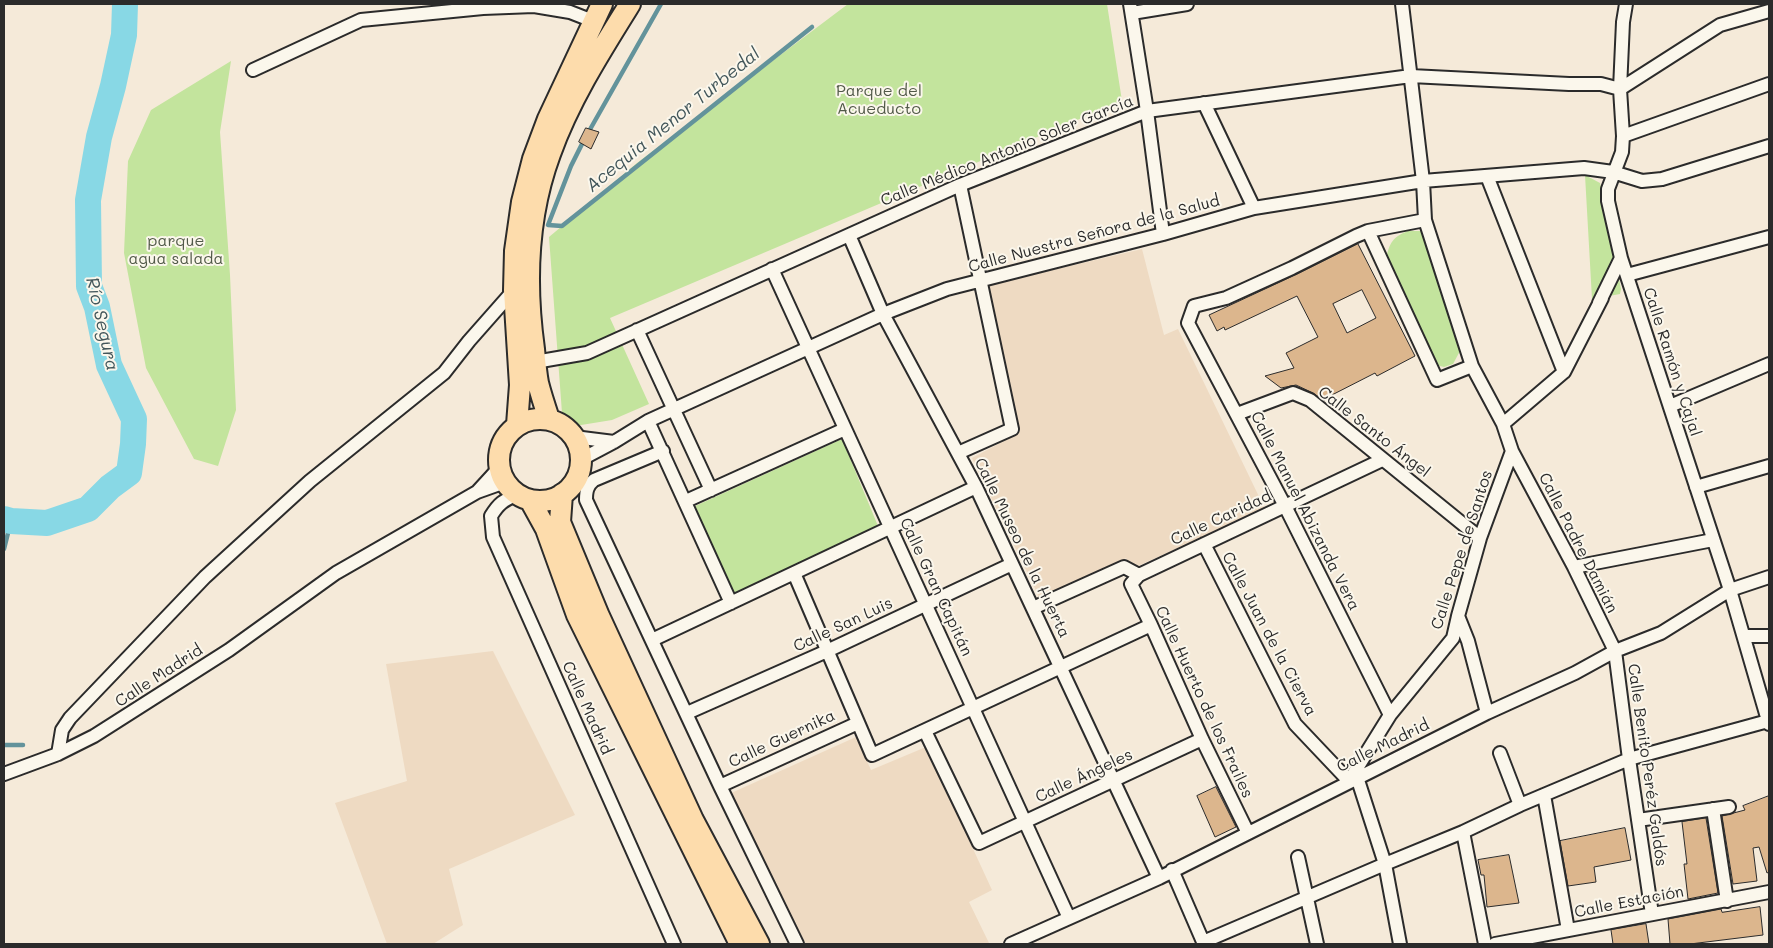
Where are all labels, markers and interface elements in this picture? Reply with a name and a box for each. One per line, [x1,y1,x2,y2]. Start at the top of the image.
water label: Acequia Menor Turbedal [582,43,764,197]
park label: Parque del Acueducto [836,81,922,119]
street label: Calle Médico Antonio Soler García [878,91,1136,211]
street label: Calle Nuestra Señora de la Salud [966,191,1222,277]
park label: parque agua salada [129,231,223,269]
water label: Río Segura [81,275,123,373]
street label: Calle Ramón y Cajal [1639,285,1705,439]
street label: Calle Santo Ángel [1314,382,1434,482]
street label: Calle Manuel Abizanda Vera [1246,408,1364,614]
street label: Calle Museo de la Huerta [970,455,1074,641]
street label: Calle Pepe de Santos [1427,468,1497,632]
street label: Calle Padre Damián [1534,470,1622,616]
street label: Calle Caridad [1168,486,1274,550]
street label: Calle Gran Capitán [896,515,976,659]
street label: Calle Juan de la Cierva [1218,549,1320,719]
street label: Calle San Luis [790,594,896,656]
street label: Calle Huerto de los Frailes [1151,603,1257,801]
street label: Calle Madrid [112,641,206,711]
street label: Calle Madrid [558,658,616,758]
street label: Calle Benito Peréz Galdós [1623,662,1671,868]
street label: Calle Guernika [726,706,838,772]
street label: Calle Madrid [1334,715,1432,777]
street label: Calle Ángeles [1032,745,1136,807]
street label: Calle Estación [1573,882,1685,922]

